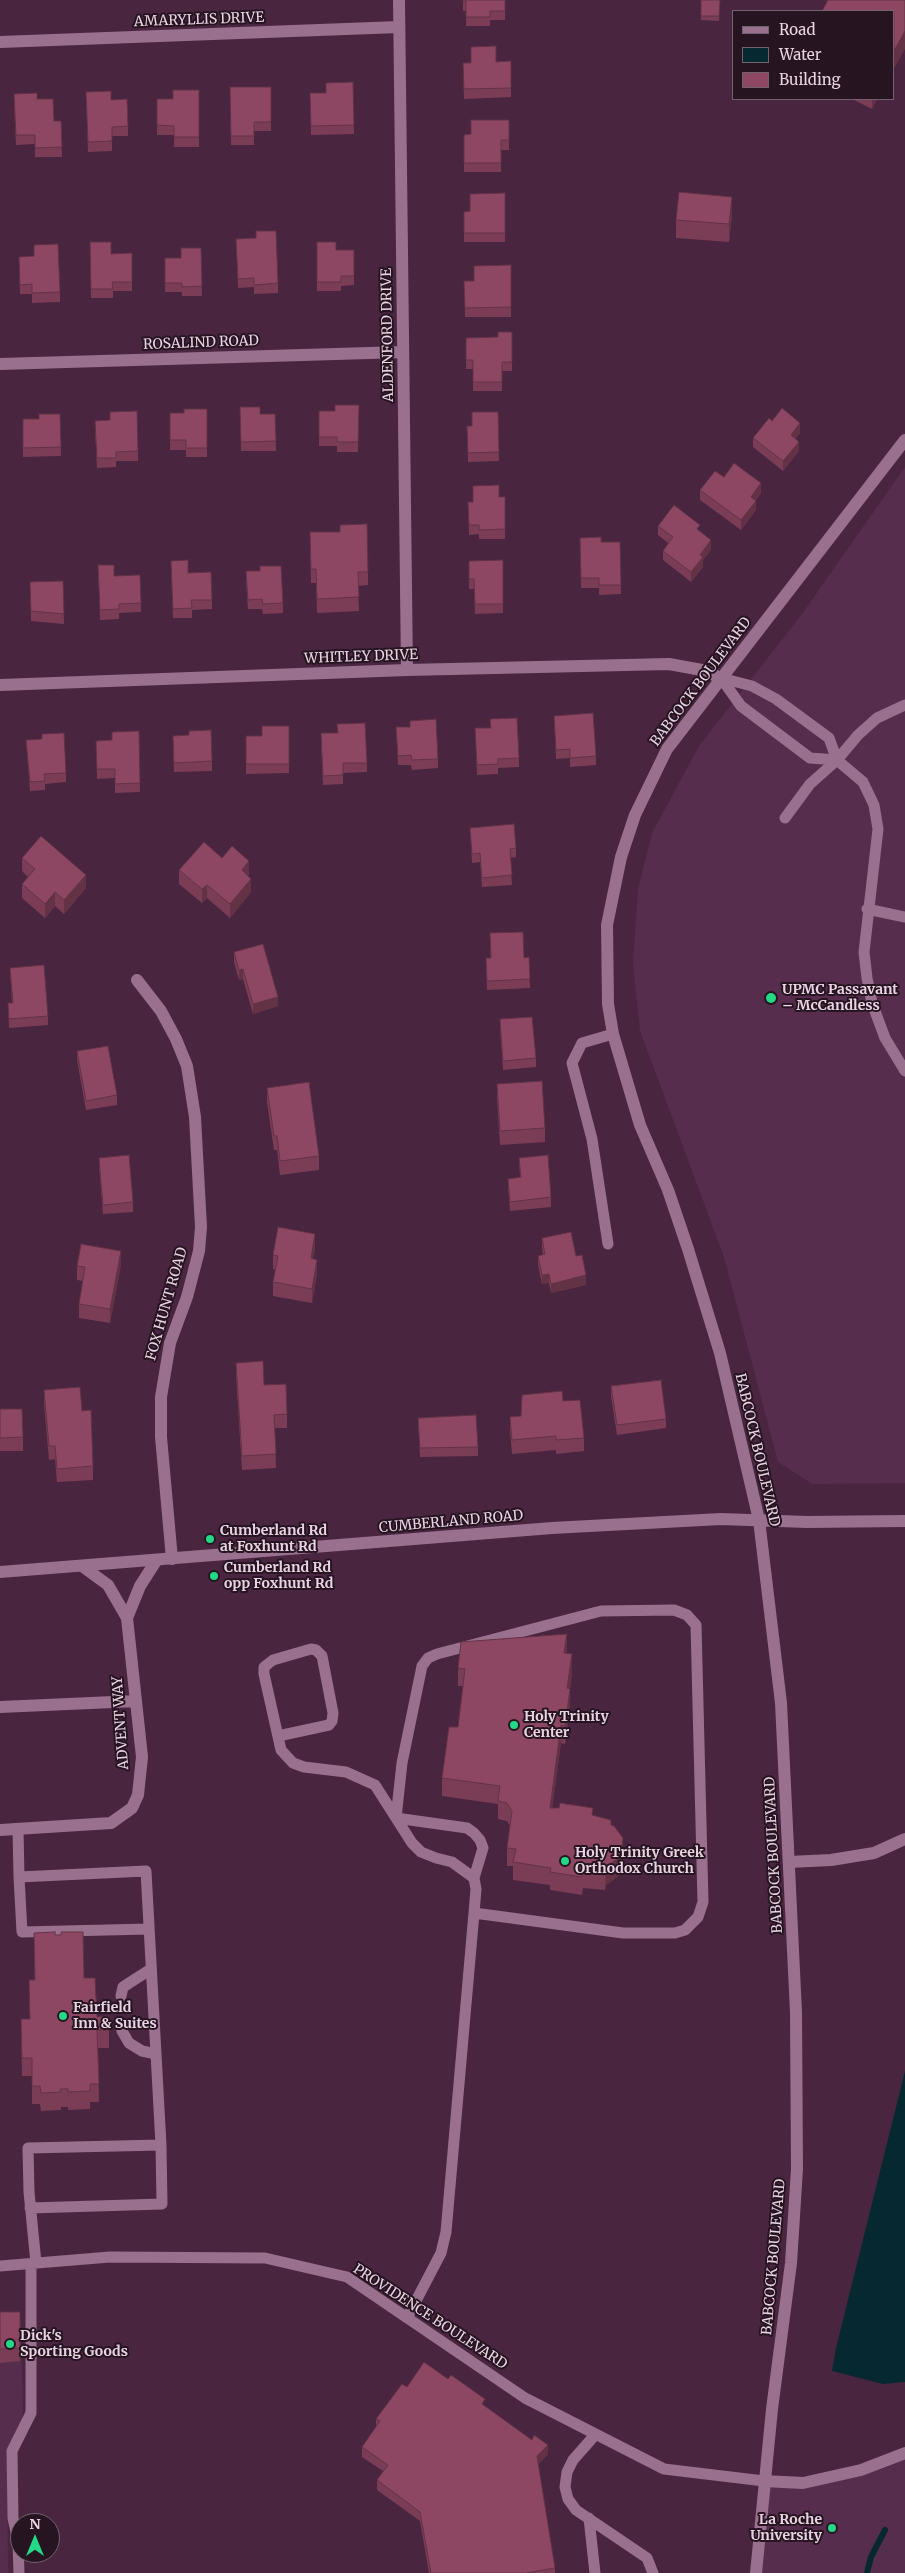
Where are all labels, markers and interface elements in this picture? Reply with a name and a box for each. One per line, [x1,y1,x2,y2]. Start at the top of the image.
street label: AMARYLLIS DRIVE [134,9,264,31]
legend [732,10,895,100]
text: Road [779,20,815,39]
text: Water [779,45,821,64]
text: Building [779,70,841,89]
street label: ALDENFORD DRIVE [378,268,398,402]
street label: ROSALIND ROAD [143,333,259,353]
street label: BABCOCK BOULEVARD [647,614,755,750]
street label: WHITLEY DRIVE [304,647,418,667]
place label: UPMC Passavant – McCandless [782,982,898,1014]
marker: UPMC Passavant – McCandless [764,991,778,1005]
street label: FOX HUNT ROAD [143,1245,191,1363]
street label: BABCOCK BOULEVARD [731,1372,783,1528]
street label: CUMBERLAND ROAD [378,1507,524,1537]
place label: Cumberland Rd at Foxhunt Rd [220,1523,327,1555]
marker: Cumberland Rd at Foxhunt Rd [204,1533,216,1545]
place label: Cumberland Rd opp Foxhunt Rd [224,1560,333,1592]
marker: Cumberland Rd opp Foxhunt Rd [208,1570,220,1582]
street label: ADVENT WAY [109,1676,133,1770]
place label: Holy Trinity Center [524,1709,609,1741]
marker: Holy Trinity Center [508,1719,520,1731]
street label: BABCOCK BOULEVARD [762,1776,786,1934]
place label: Holy Trinity Greek Orthodox Church [575,1845,704,1878]
marker: Holy Trinity Greek Orthodox Church [559,1855,571,1867]
place label: Fairfield Inn & Suites [73,2000,157,2032]
marker: Fairfield Inn & Suites [57,2010,69,2022]
street label: BABCOCK BOULEVARD [759,2178,789,2336]
street label: PROVIDENCE BOULEVARD [350,2261,510,2373]
place label: Dick's Sporting Goods [20,2328,128,2360]
marker: Dick's Sporting Goods [4,2338,16,2350]
place label: La Roche University [750,2512,822,2544]
north arrow [10,2513,60,2563]
text: N [29,2515,41,2533]
marker: La Roche University [826,2522,838,2534]

